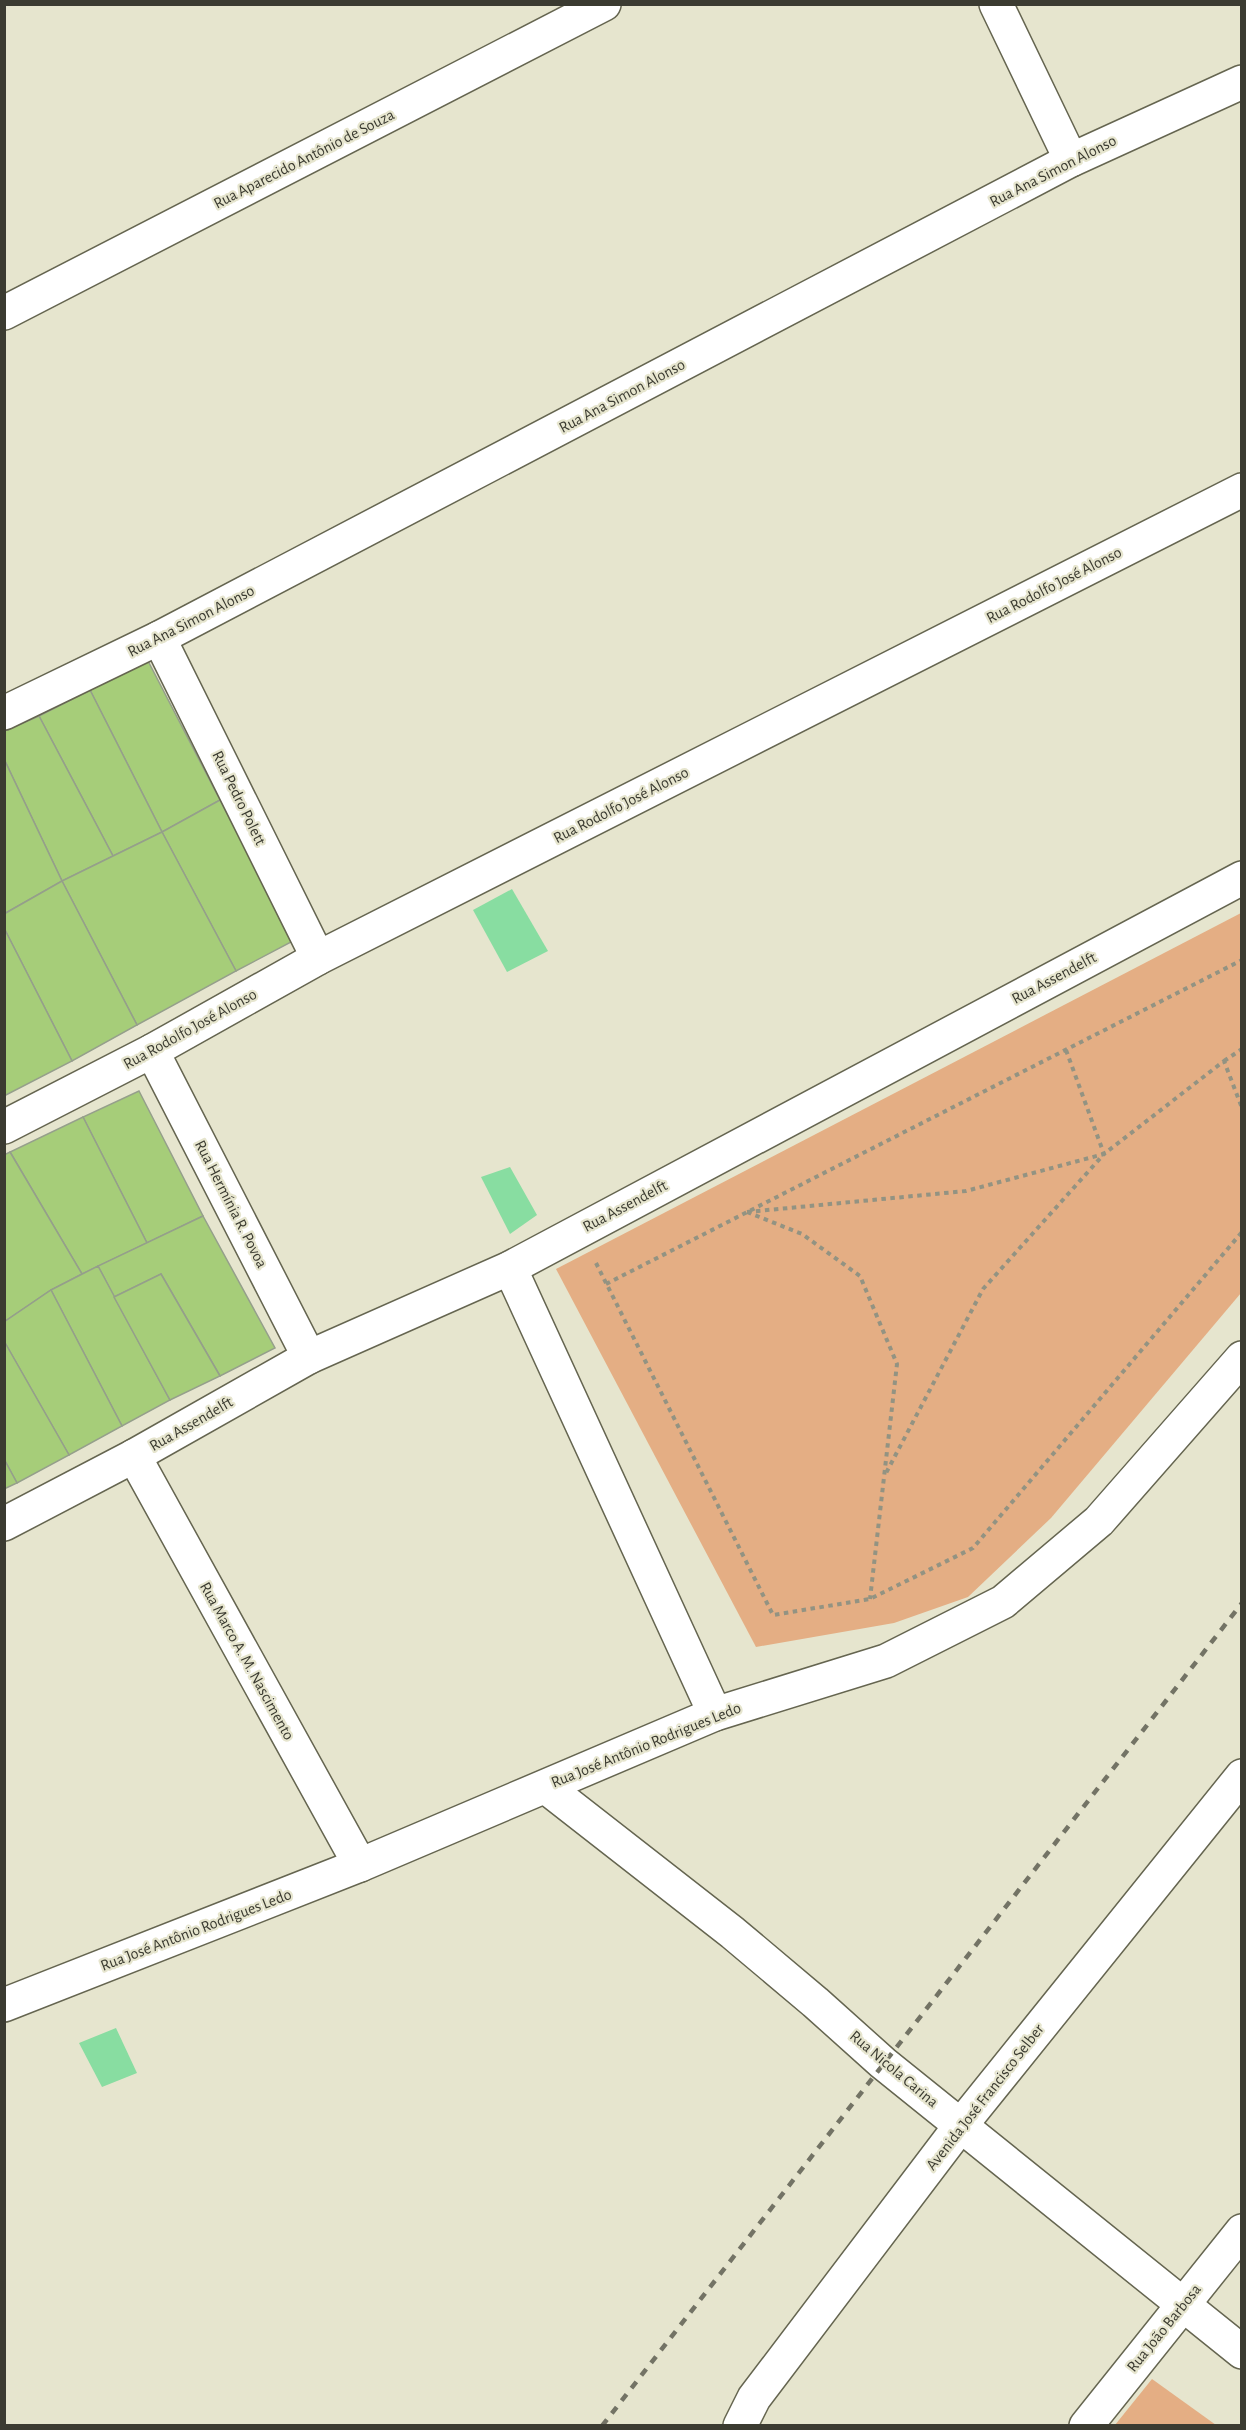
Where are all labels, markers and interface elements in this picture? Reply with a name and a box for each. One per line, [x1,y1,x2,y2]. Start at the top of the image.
street label: Rua Aparecido Antônio de Souza [211,106,397,212]
street label: Rua Ana Simon Alonso [987,132,1119,210]
street label: Rua Ana Simon Alonso [556,356,688,436]
street label: Rua Rodolfo José Alonso [984,544,1124,626]
street label: Rua Ana Simon Alonso [125,582,257,660]
street label: Rua Pedro Polett [209,748,269,848]
street label: Rua Rodolfo José Alonso [551,764,691,846]
street label: Rua Assendelft [1009,949,1099,1007]
street label: Rua Rodolfo José Alonso [121,986,259,1072]
street label: Rua Hermínia R. Povoa [192,1138,270,1270]
street label: Rua Assendelft [580,1177,670,1235]
street label: Rua Assendelft [147,1394,235,1454]
street label: Rua Marco A. M. Nascimento [197,1579,297,1743]
street label: Rua José Antônio Rodrigues Ledo [549,1699,743,1790]
street label: Rua José Antônio Rodrigues Ledo [98,1886,294,1974]
street label: Avenida José Francisco Selber [923,2020,1047,2173]
street label: Rua Nicola Carina [847,2028,941,2110]
street label: Rua João Barbosa [1124,2281,1204,2375]

